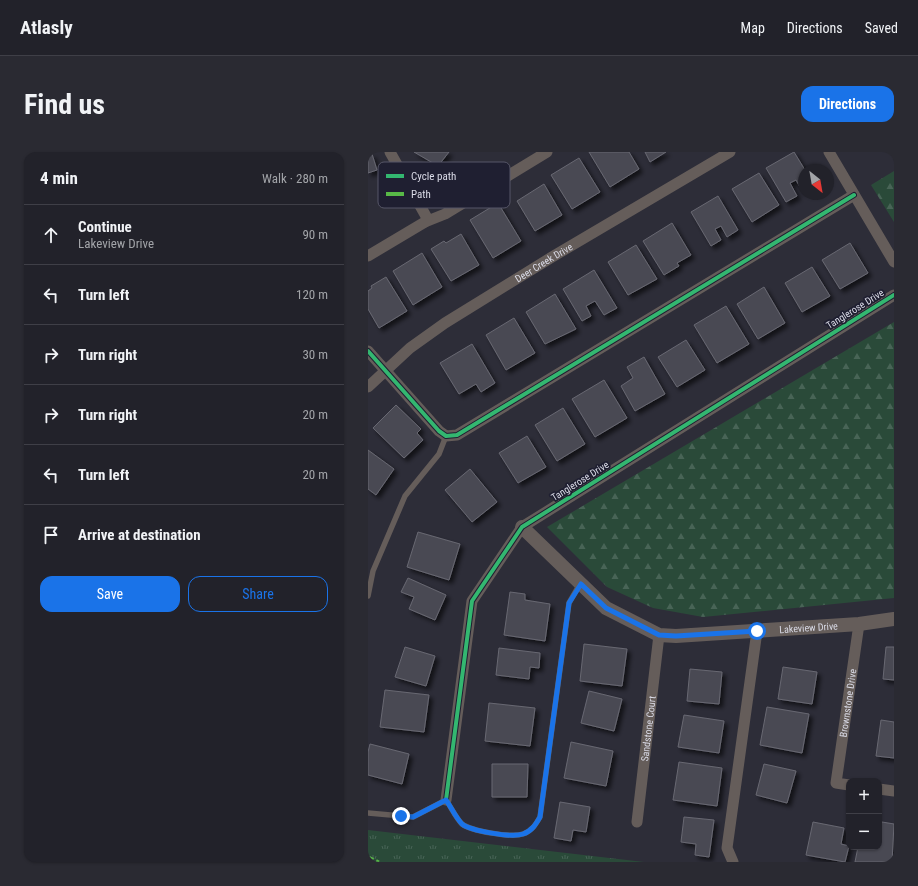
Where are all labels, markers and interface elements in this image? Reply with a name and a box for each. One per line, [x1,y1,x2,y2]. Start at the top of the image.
text: Atlasly [20,16,73,39]
text: Map [741,20,765,36]
text: Directions [787,20,843,36]
text: Saved [865,20,898,36]
button: Directions [801,86,894,122]
text: Find us [24,88,105,121]
legend [378,162,510,208]
north arrow [798,164,834,200]
text: 4 min [40,168,78,188]
text: Cycle path [411,170,456,183]
text: Walk · 280 m [262,171,328,186]
text: Path [411,188,431,201]
text: Continue [78,218,132,236]
icon: ahead [40,224,62,246]
text: 90 m [302,227,328,242]
text: Lakeview Drive [78,236,154,251]
street label: Deer Creek Drive [513,241,575,284]
icon: left [40,284,62,306]
text: Turn left [78,286,129,304]
text: 120 m [296,287,328,302]
street label: Tanglerose Drive [824,287,886,331]
icon: right [40,344,62,366]
text: Turn right [78,346,137,364]
text: 30 m [302,347,328,362]
icon: right [40,404,62,426]
text: Turn right [78,406,137,424]
text: 20 m [302,407,328,422]
street label: Tanglerose Drive [549,459,611,503]
icon: left [40,464,62,486]
text: Turn left [78,466,129,484]
text: 20 m [302,467,328,482]
icon: arrive [40,524,62,546]
text: Arrive at destination [78,526,201,544]
button: Save [40,576,180,612]
button: Share [188,576,328,612]
street label: Lakeview Drive [779,620,838,635]
route start [748,622,766,640]
street label: Brownstone Drive [837,668,858,738]
street label: Sandstone Court [639,695,657,762]
map controls [846,778,882,850]
button: + [846,778,882,814]
route end [392,807,410,825]
button: − [846,814,882,850]

